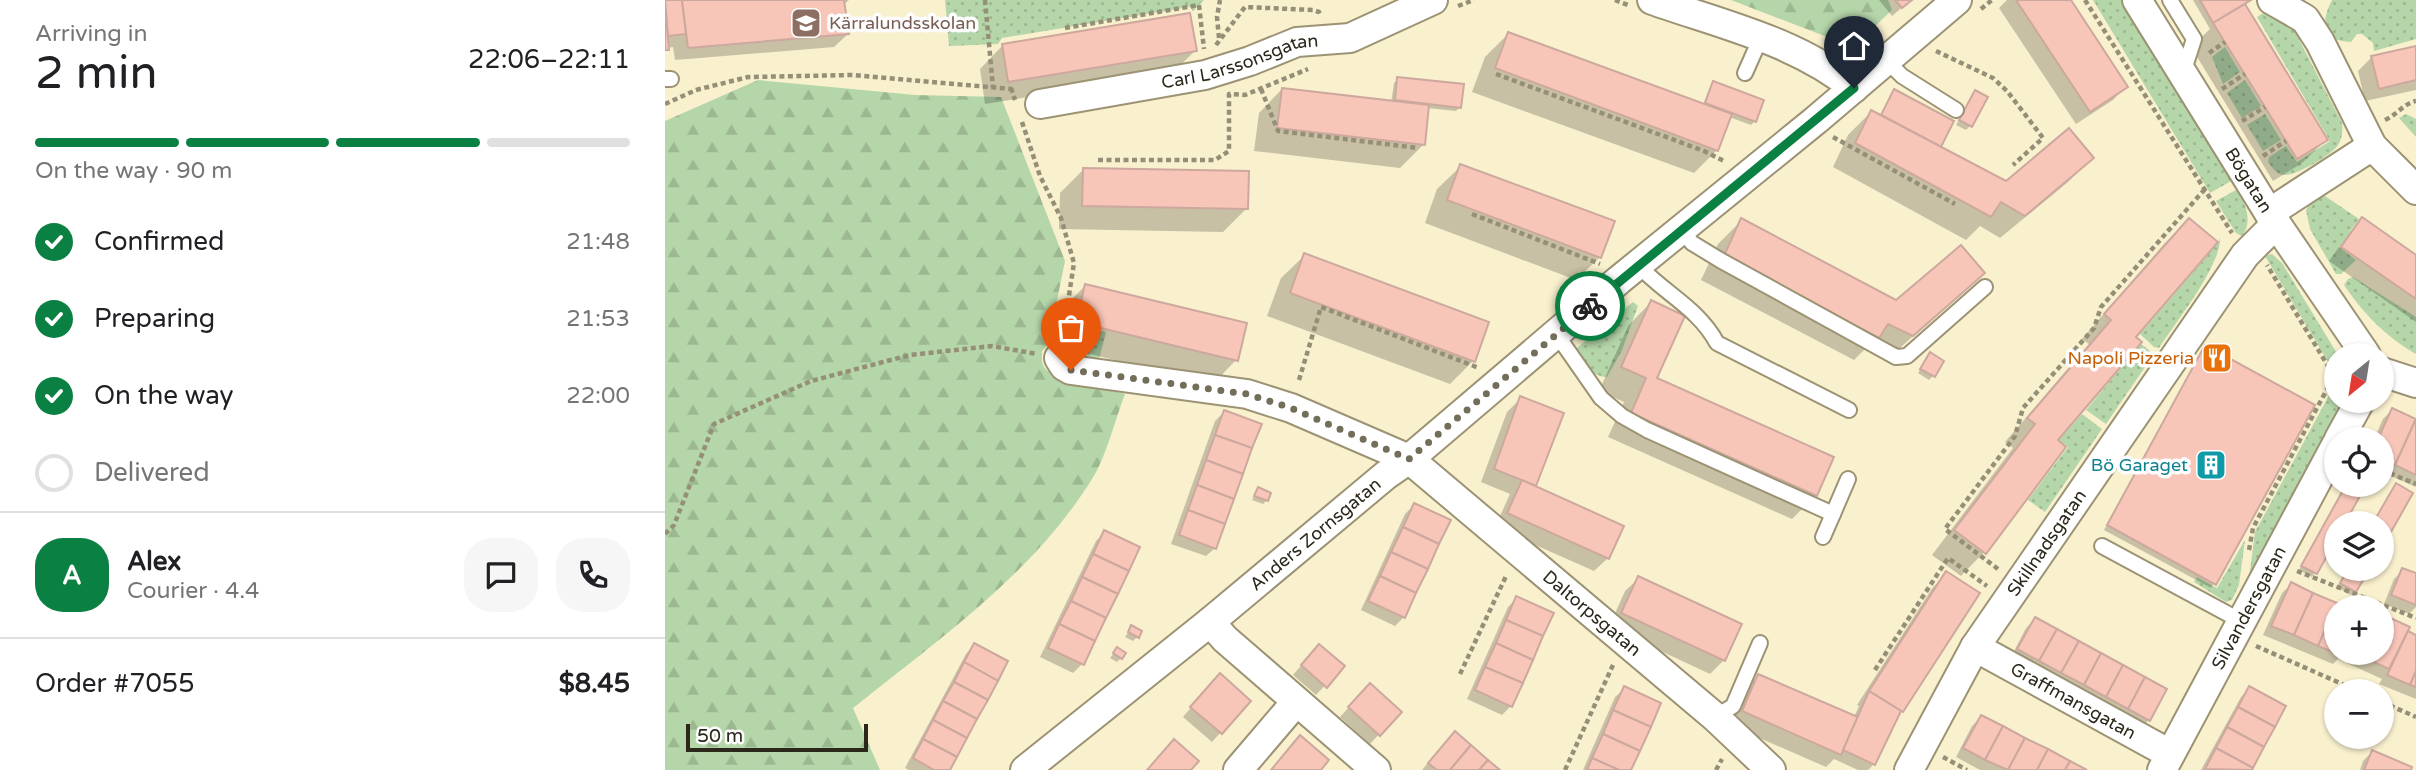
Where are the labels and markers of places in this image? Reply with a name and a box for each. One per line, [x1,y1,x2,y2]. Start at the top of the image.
school or university icon: Kärralundsskolan [789,6,823,40]
place label: Kärralundsskolan [829,12,976,34]
pin [1824,16,1884,88]
pin [1041,298,1101,370]
restaurant icon: Napoli Pizzeria [2200,341,2234,375]
place label: Napoli Pizzeria [2067,347,2194,369]
building icon: Bö Garaget [2194,448,2228,482]
place label: Bö Garaget [2091,454,2188,476]

